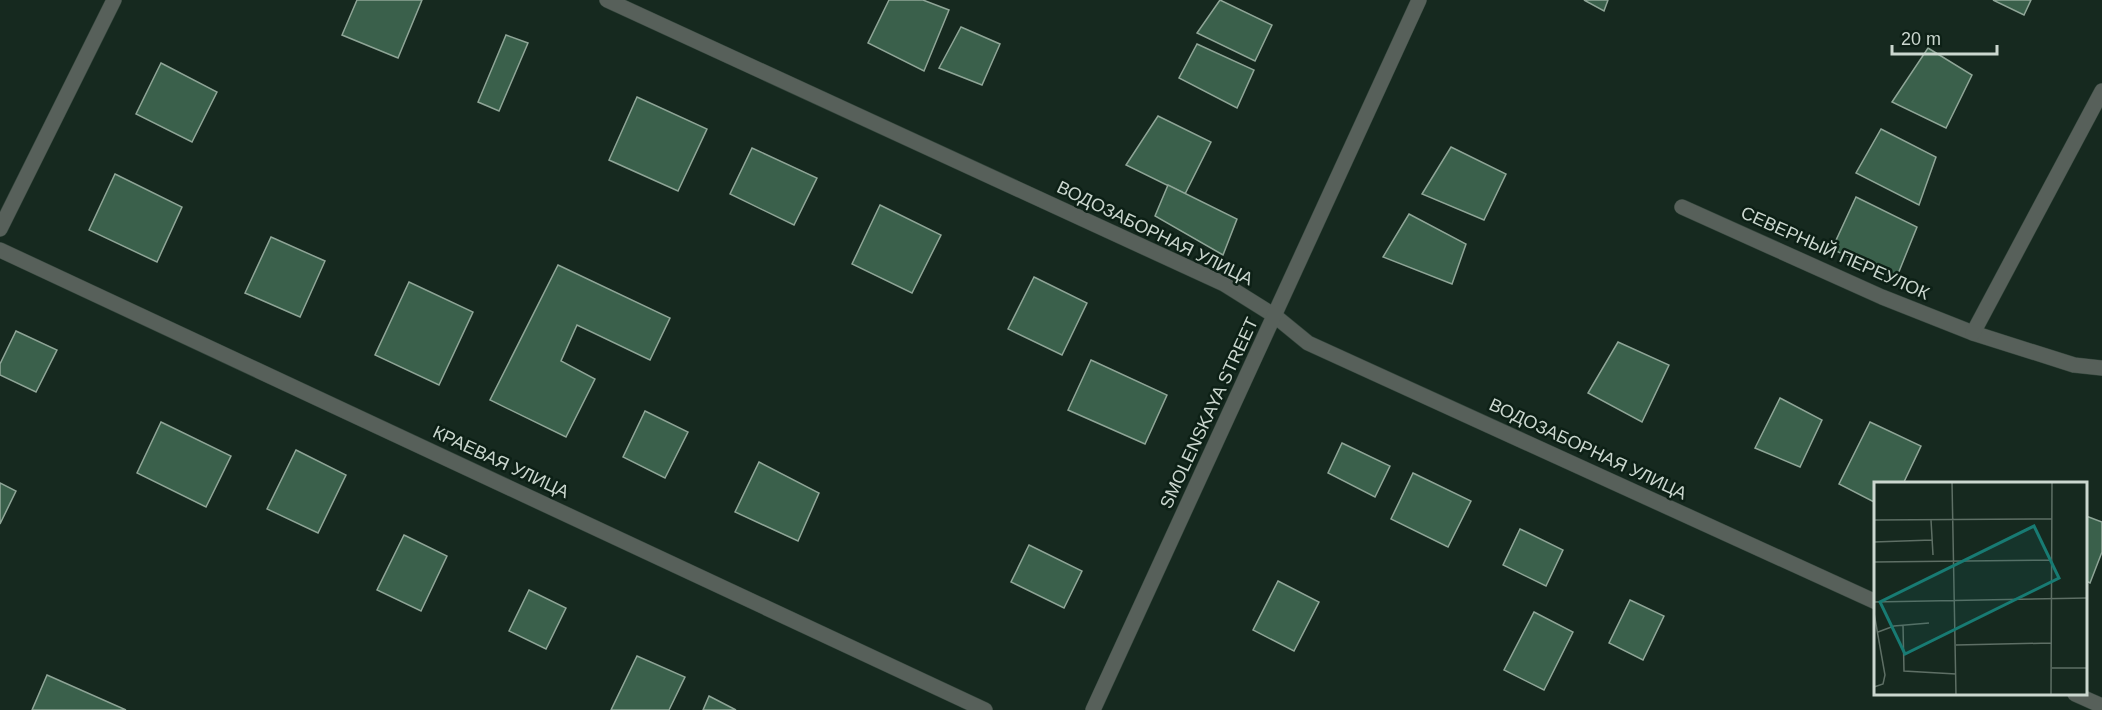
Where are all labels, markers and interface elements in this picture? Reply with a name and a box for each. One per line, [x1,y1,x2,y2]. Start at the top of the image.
scale bar [1892,18,1997,56]
text: 20 m [1901,29,1941,49]
street label: ВОДОЗАБОРНАЯ УЛИЦА [1054,177,1256,289]
street label: СЕВЕРНЫЙ ПЕРЕУЛОК [1738,201,1933,304]
street label: SMOLENSKAYA STREET [1156,314,1262,512]
street label: ВОДОЗАБОРНАЯ УЛИЦА [1486,394,1690,504]
street label: КРАЕВАЯ УЛИЦА [430,422,572,502]
inset map [1874,482,2087,695]

